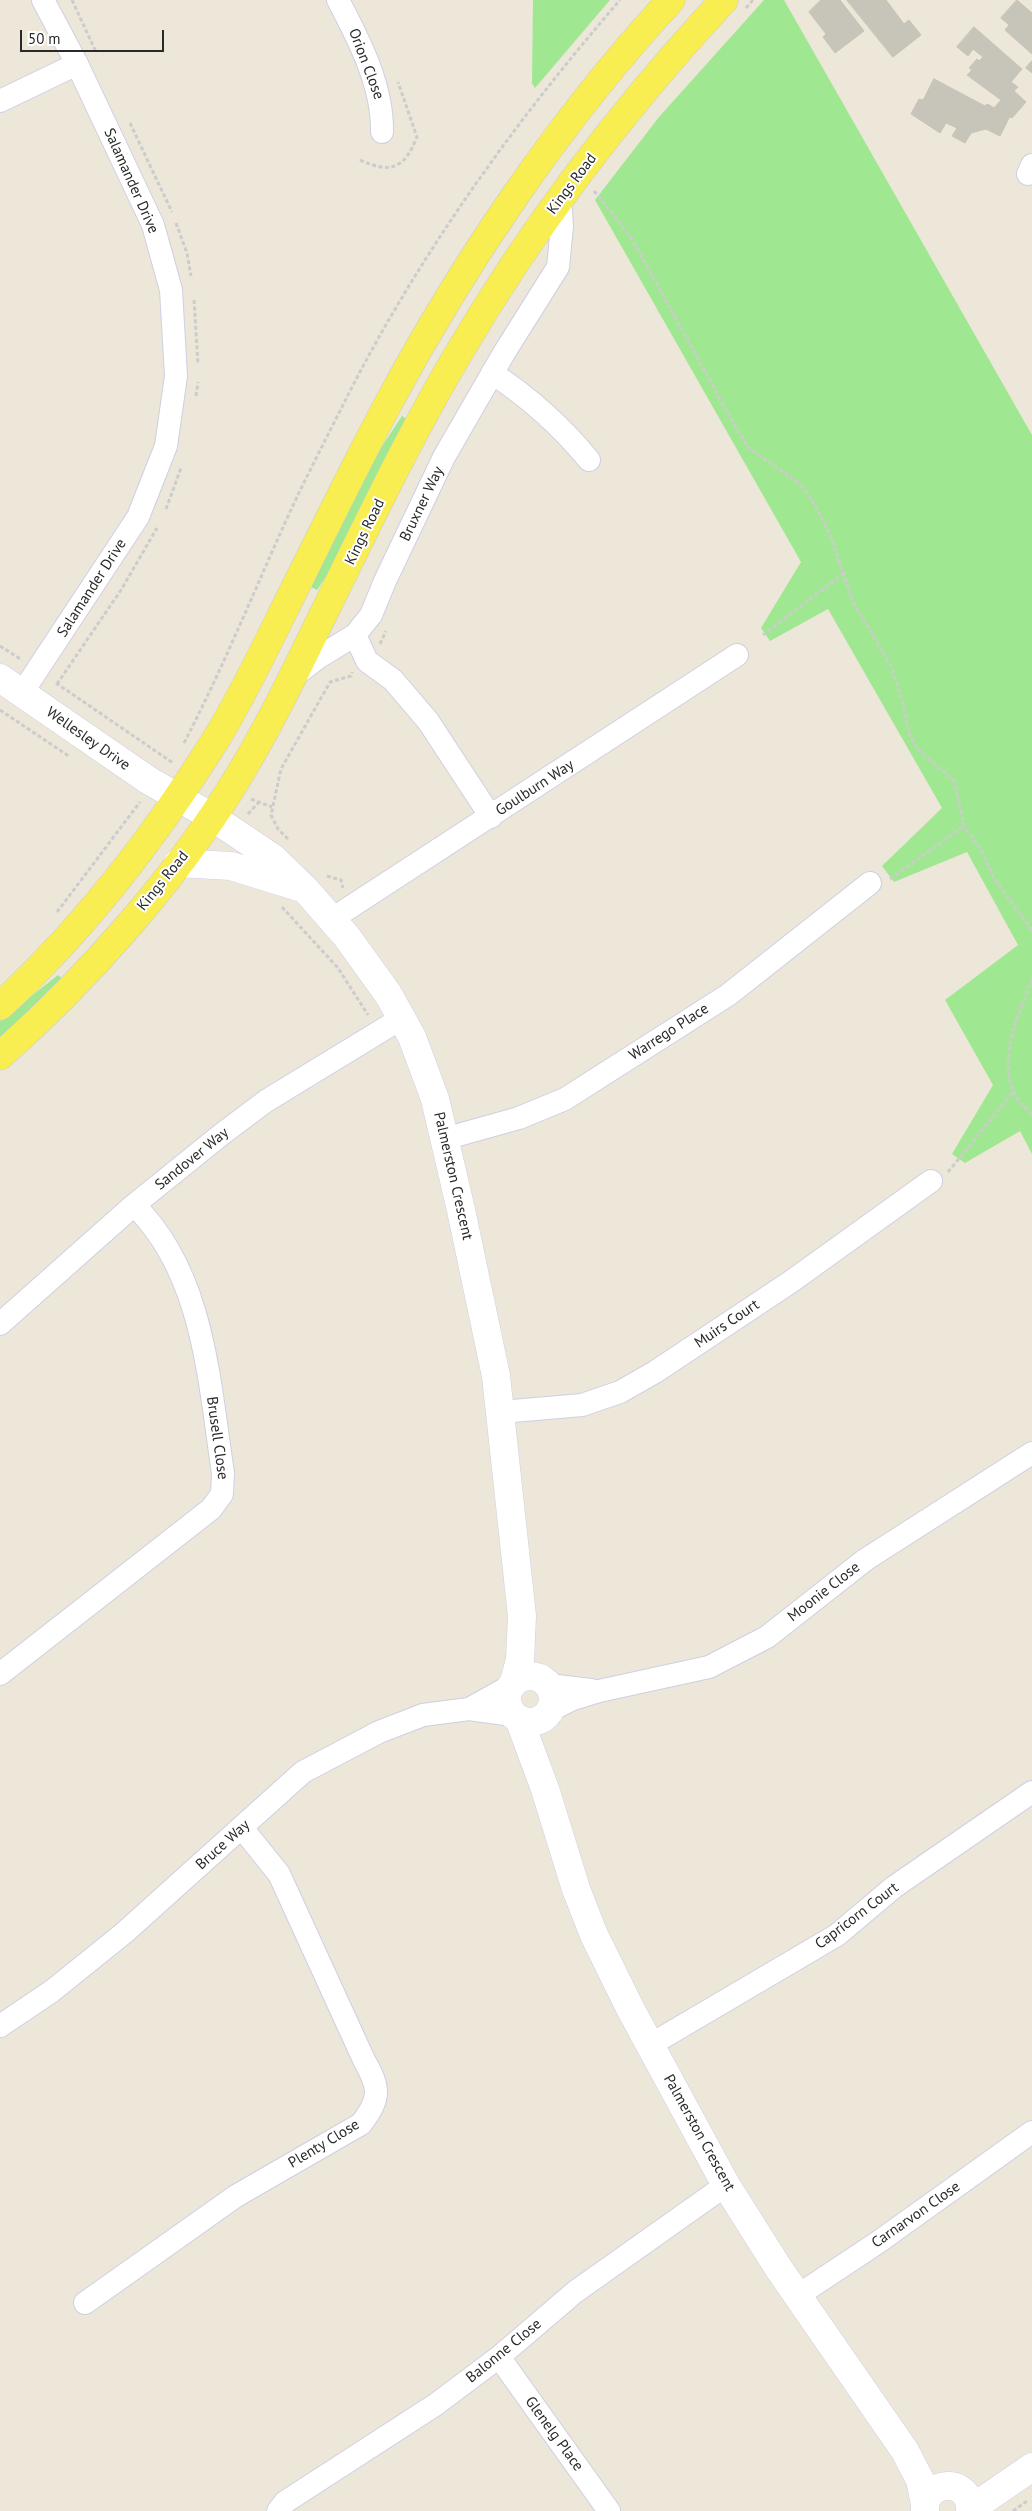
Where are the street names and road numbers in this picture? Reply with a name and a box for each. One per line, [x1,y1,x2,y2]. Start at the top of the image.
street label: Orion Close [344,26,388,102]
street label: Salamander Drive [100,126,162,236]
street label: Kings Road [543,150,601,218]
street label: Bruxner Way [396,464,448,544]
street label: Kings Road [341,496,389,568]
street label: Salamander Drive [54,536,130,640]
street label: Wellesley Drive [43,703,133,775]
street label: Goulburn Way [493,756,577,820]
street label: Kings Road [134,848,192,914]
street label: Warrego Place [626,1000,712,1064]
street label: Palmerston Crescent [430,1110,476,1242]
street label: Sandover Way [152,1124,232,1194]
street label: Muirs Court [691,1296,763,1352]
street label: Brusell Close [202,1395,232,1481]
street label: Moonie Close [784,1558,864,1626]
street label: Bruce Way [192,1816,254,1874]
street label: Capricorn Court [812,1879,902,1953]
street label: Palmerston Crescent [659,2071,739,2195]
street label: Plenty Close [285,2116,363,2172]
street label: Carnarvon Close [868,2178,964,2252]
street label: Balonne Close [463,2315,545,2387]
street label: Glenelg Place [521,2393,587,2475]

